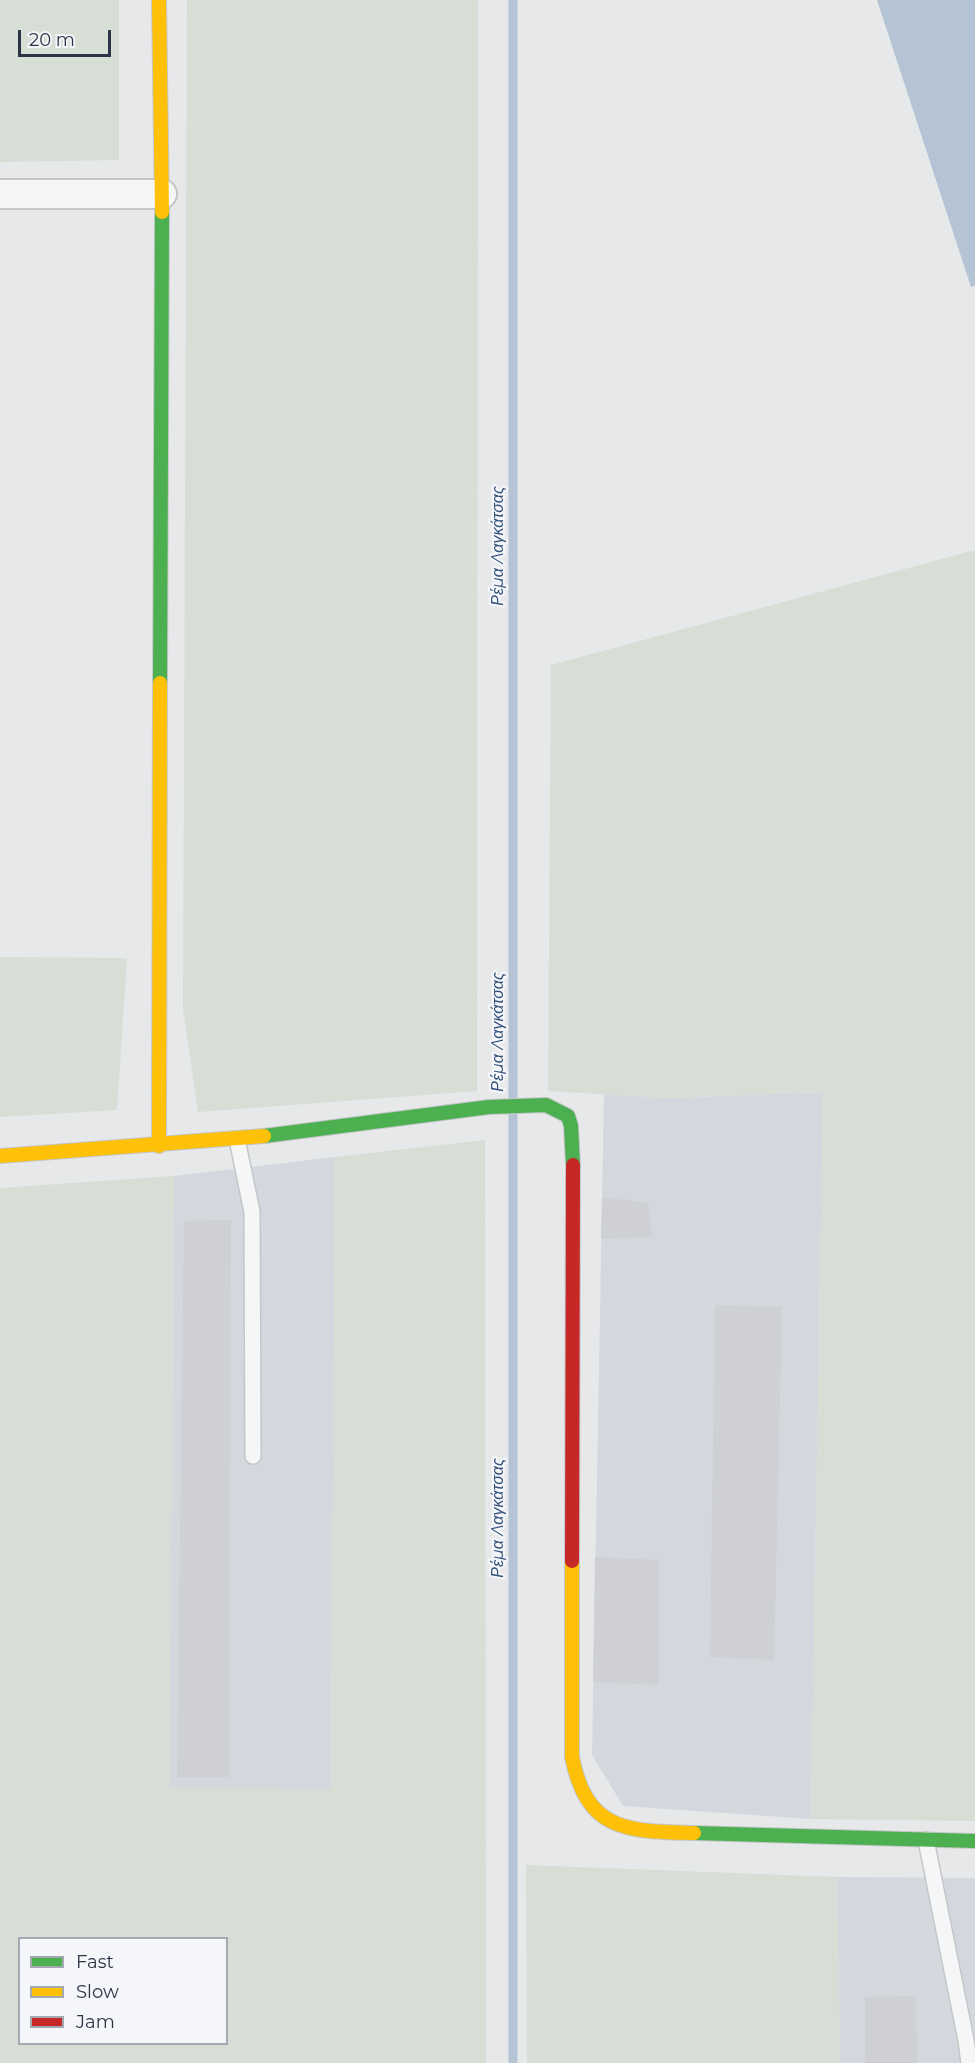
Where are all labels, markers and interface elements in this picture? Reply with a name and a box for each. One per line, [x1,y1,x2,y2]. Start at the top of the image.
scale bar [21,18,114,56]
text: 20 m [29,29,75,51]
water label: Ρέμα Λαγκάτσας [488,486,508,606]
water label: Ρέμα Λαγκάτσας [488,972,508,1092]
water label: Ρέμα Λαγκάτσας [488,1458,508,1578]
legend [18,1937,228,2045]
text: Fast [76,1951,114,1973]
text: Slow [76,1981,119,2003]
text: Jam [76,2011,115,2033]

